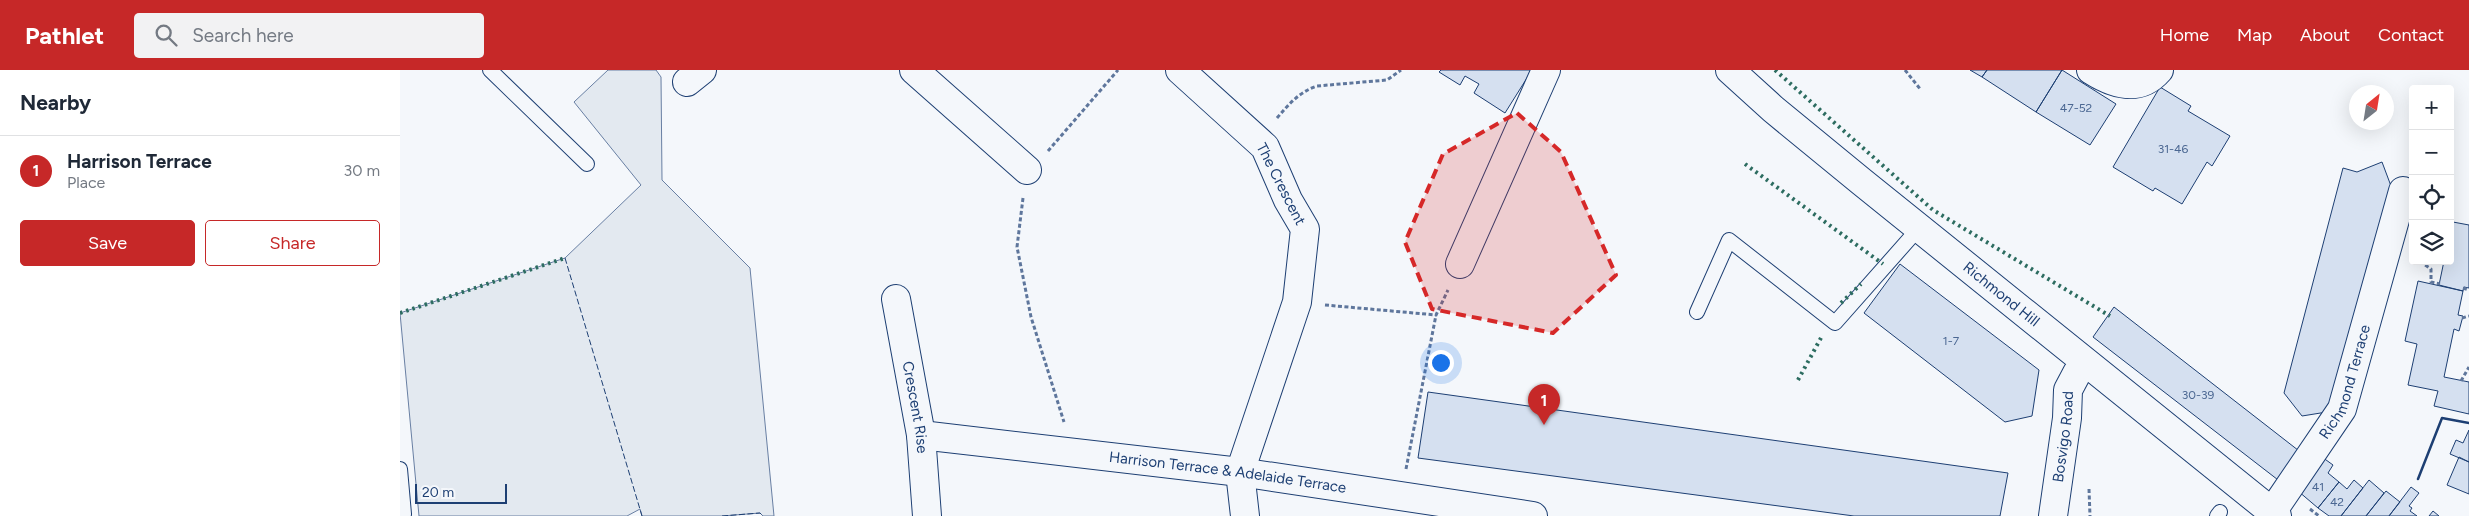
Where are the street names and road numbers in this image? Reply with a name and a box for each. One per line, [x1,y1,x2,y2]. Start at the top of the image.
street label: The Crescent [1253,140,1310,228]
street label: Richmond Hill [1959,258,2043,330]
street label: Richmond Terrace [2315,323,2374,442]
street label: Crescent Rise [899,360,931,454]
street label: Bosvigo Road [2049,391,2077,484]
street label: Harrison Terrace & Adelaide Terrace [1108,448,1348,497]

